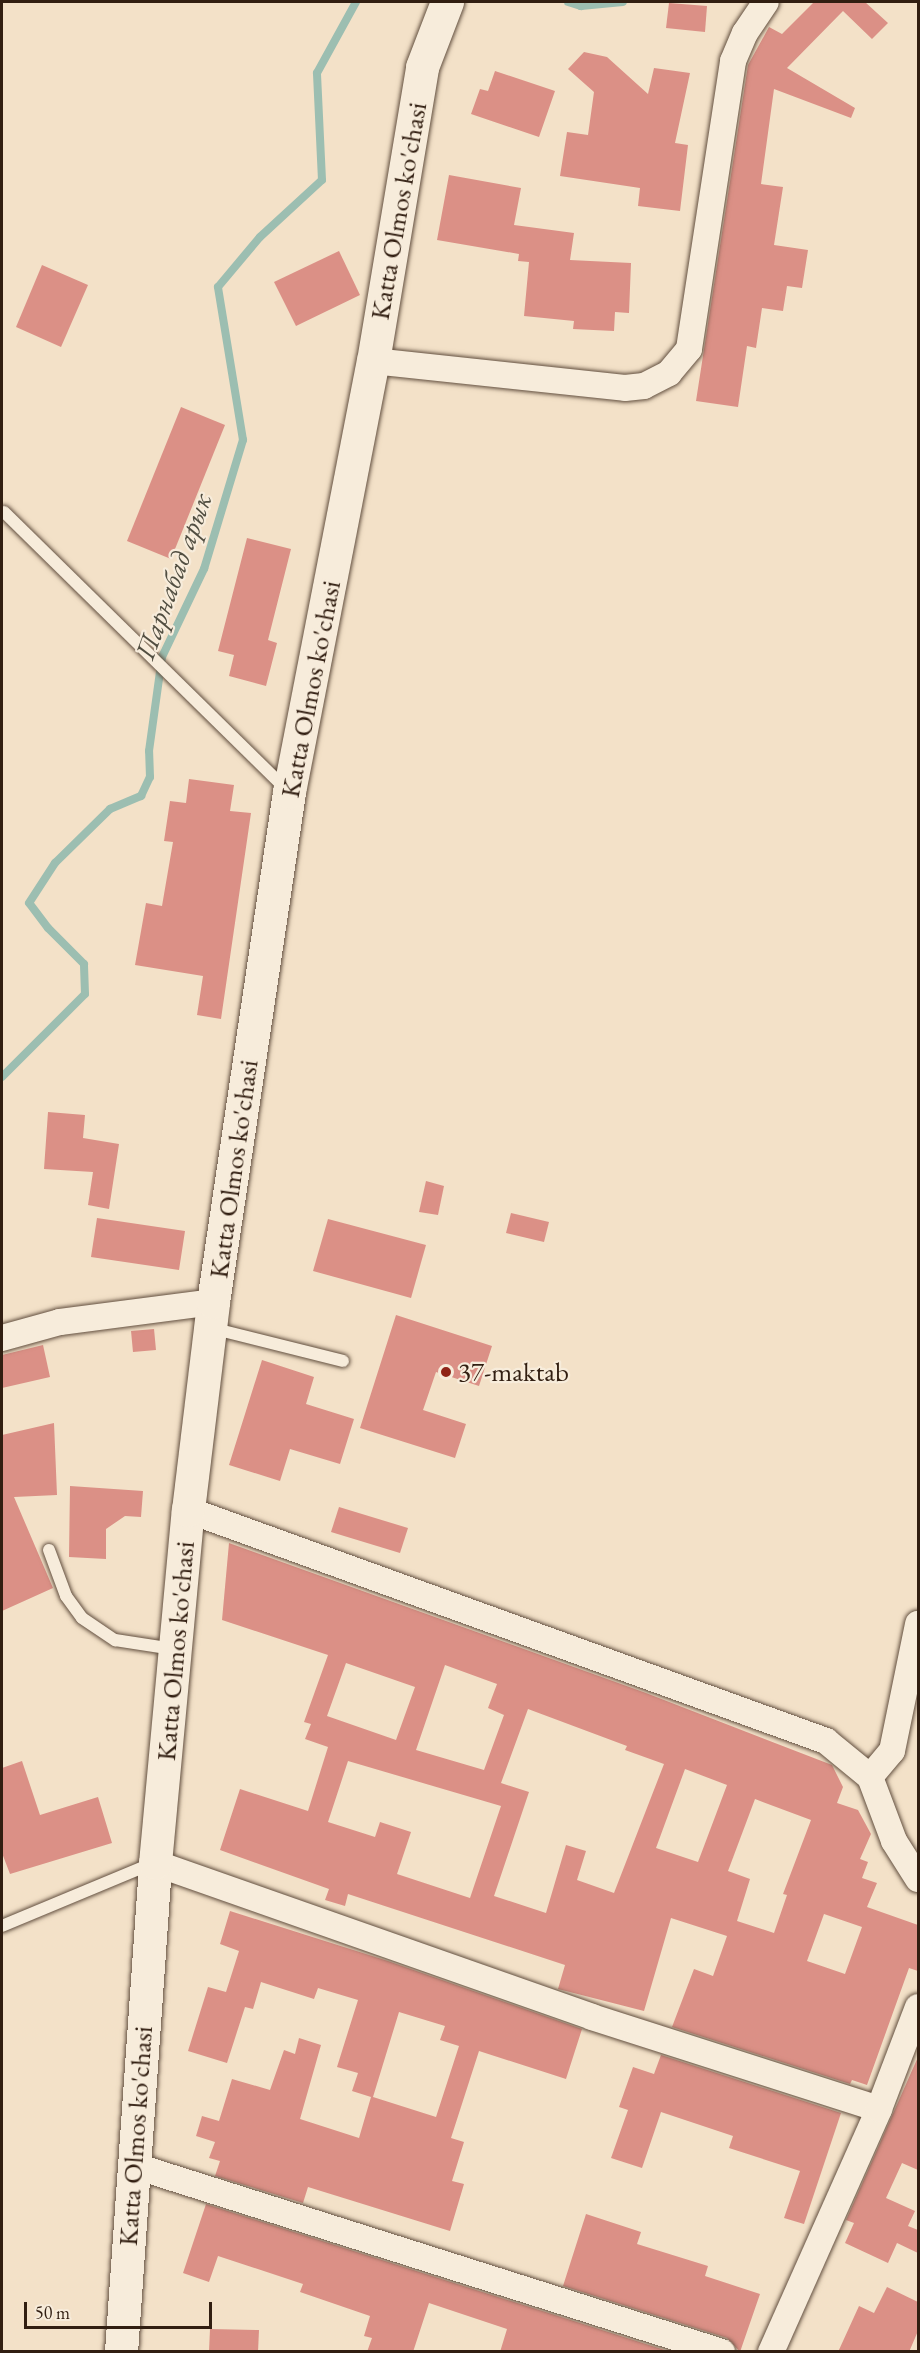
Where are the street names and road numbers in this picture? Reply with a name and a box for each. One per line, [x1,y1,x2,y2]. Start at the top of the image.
street label: Katta Olmos ko'chasi [363,100,433,322]
street label: Katta Olmos ko'chasi [273,578,347,800]
street label: Katta Olmos ko'chasi [202,1058,264,1280]
street label: Katta Olmos ko'chasi [149,1540,201,1762]
street label: Katta Olmos ko'chasi [111,2025,159,2247]

